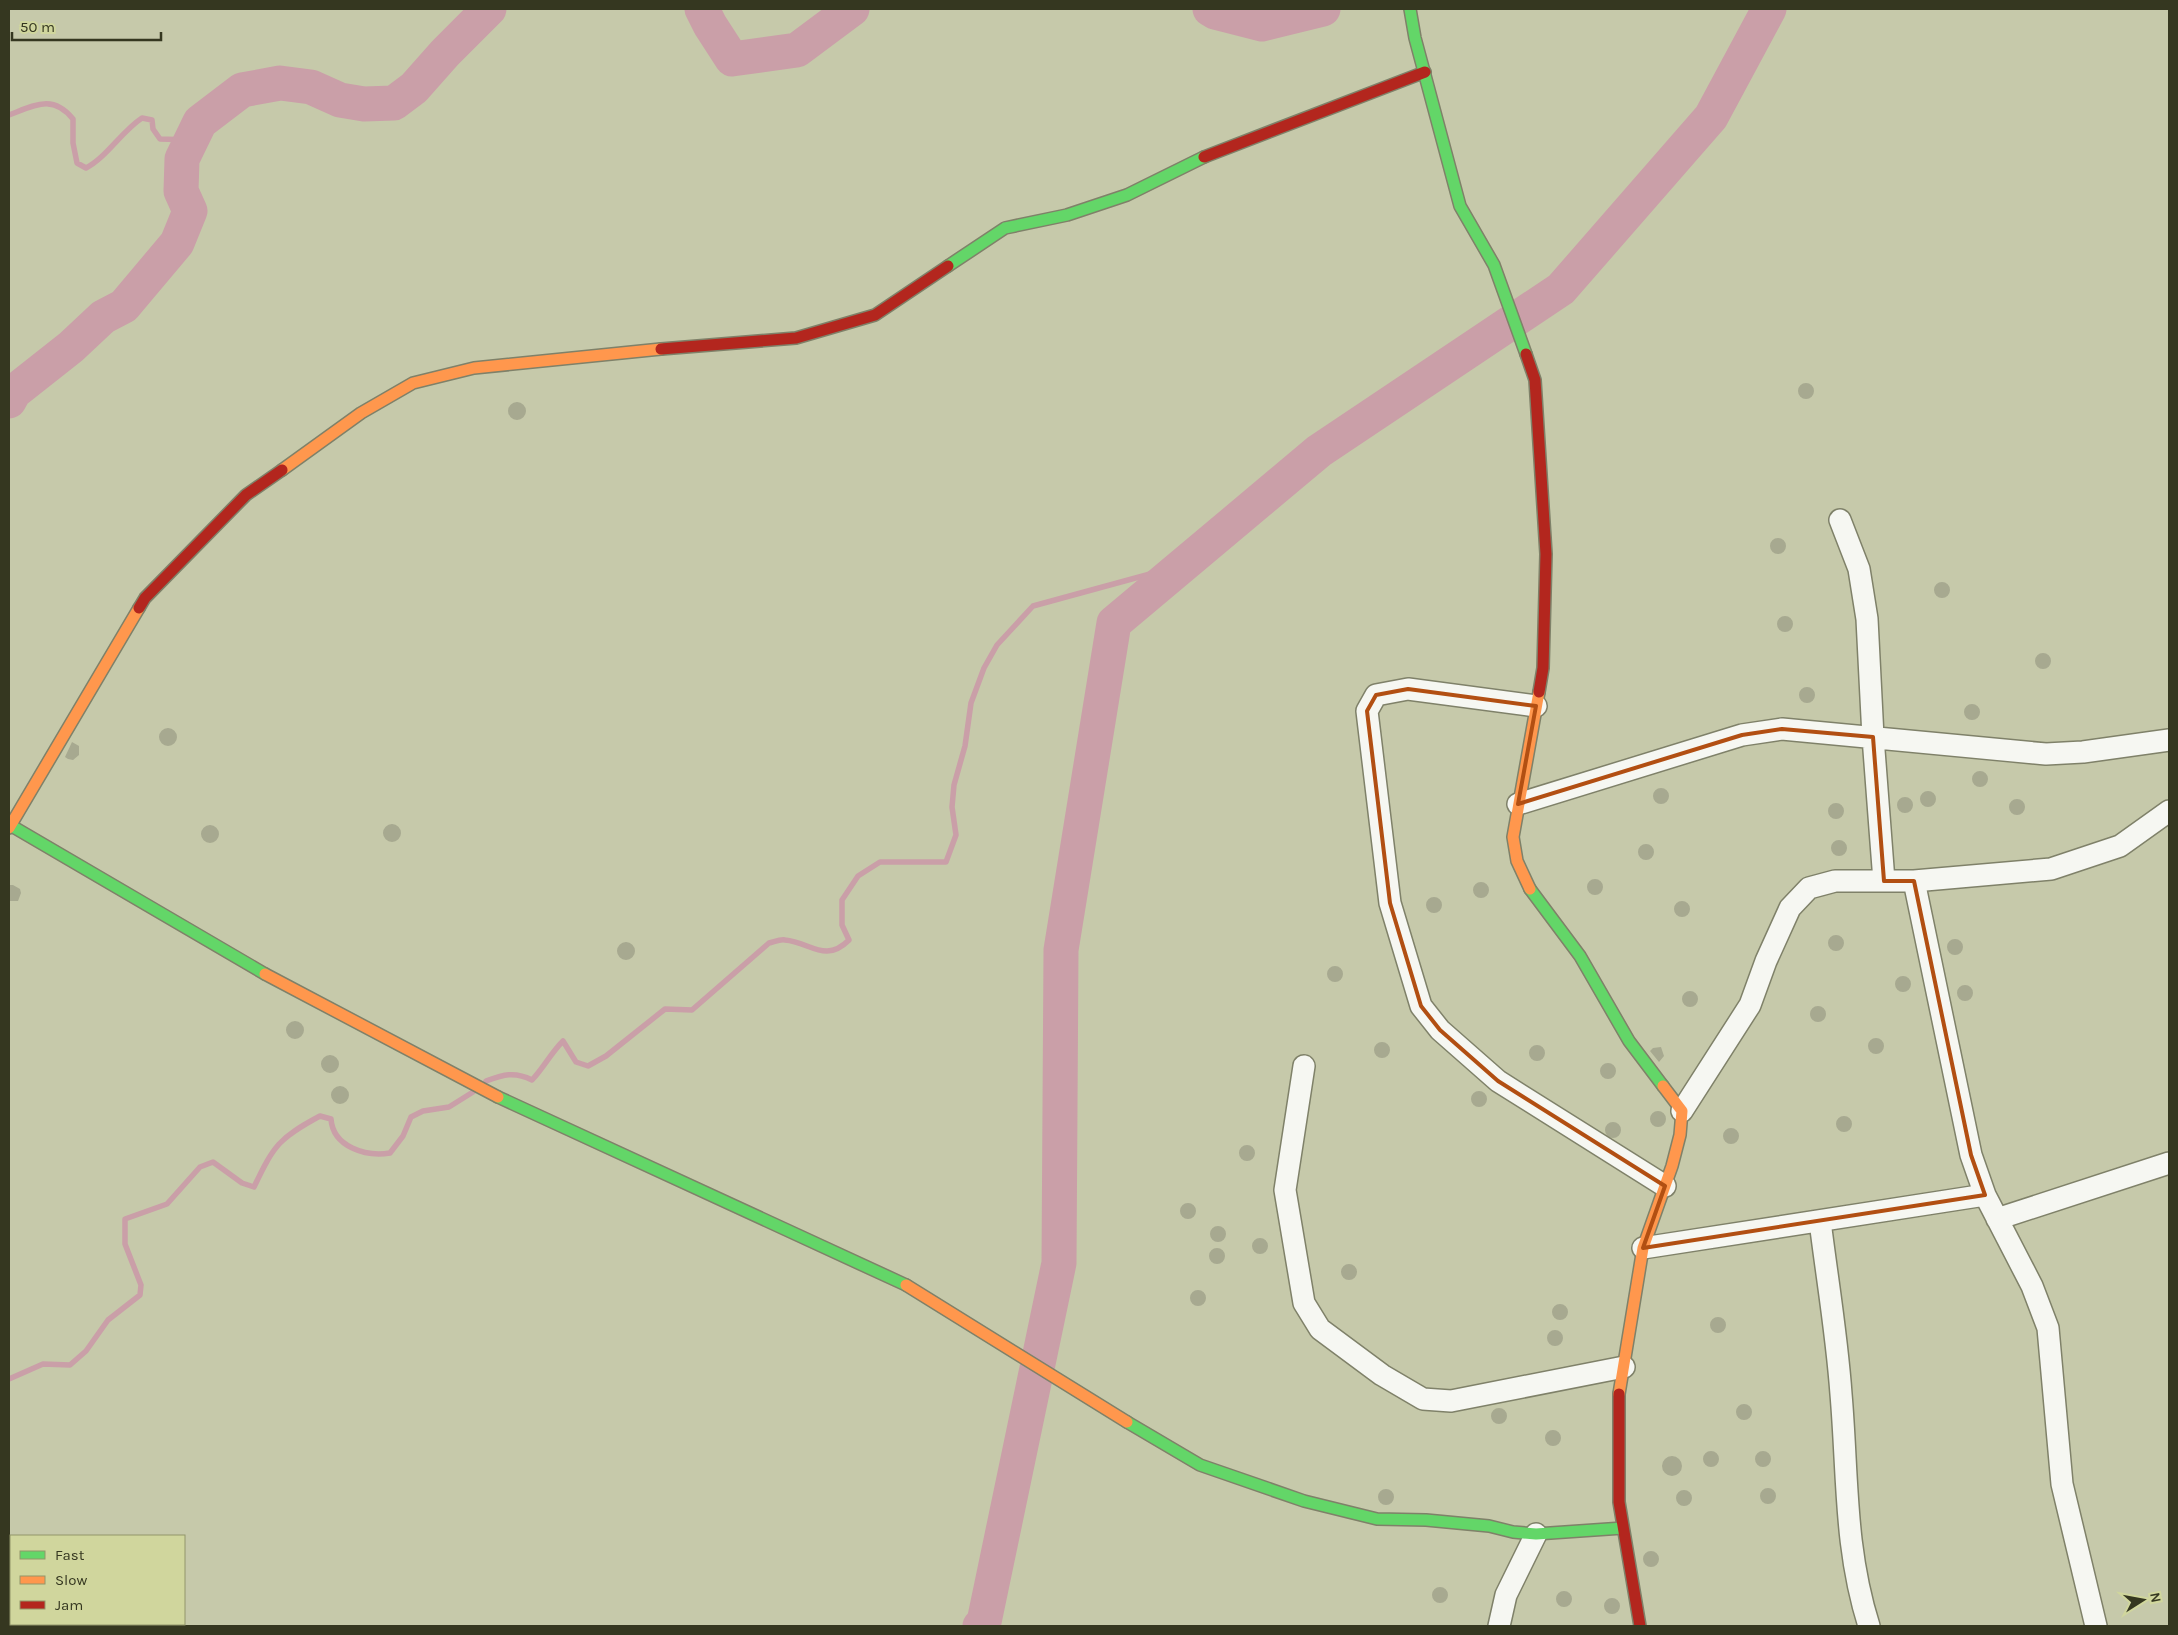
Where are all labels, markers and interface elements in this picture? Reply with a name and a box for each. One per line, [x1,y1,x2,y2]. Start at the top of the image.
scale bar [12,10,161,42]
text: 50 m [20,18,55,36]
legend [10,1535,185,1625]
text: Fast [55,1546,85,1564]
text: Slow [55,1571,87,1589]
north arrow [2118,1575,2168,1625]
text: N [2146,1591,2165,1604]
text: Jam [55,1596,83,1614]

